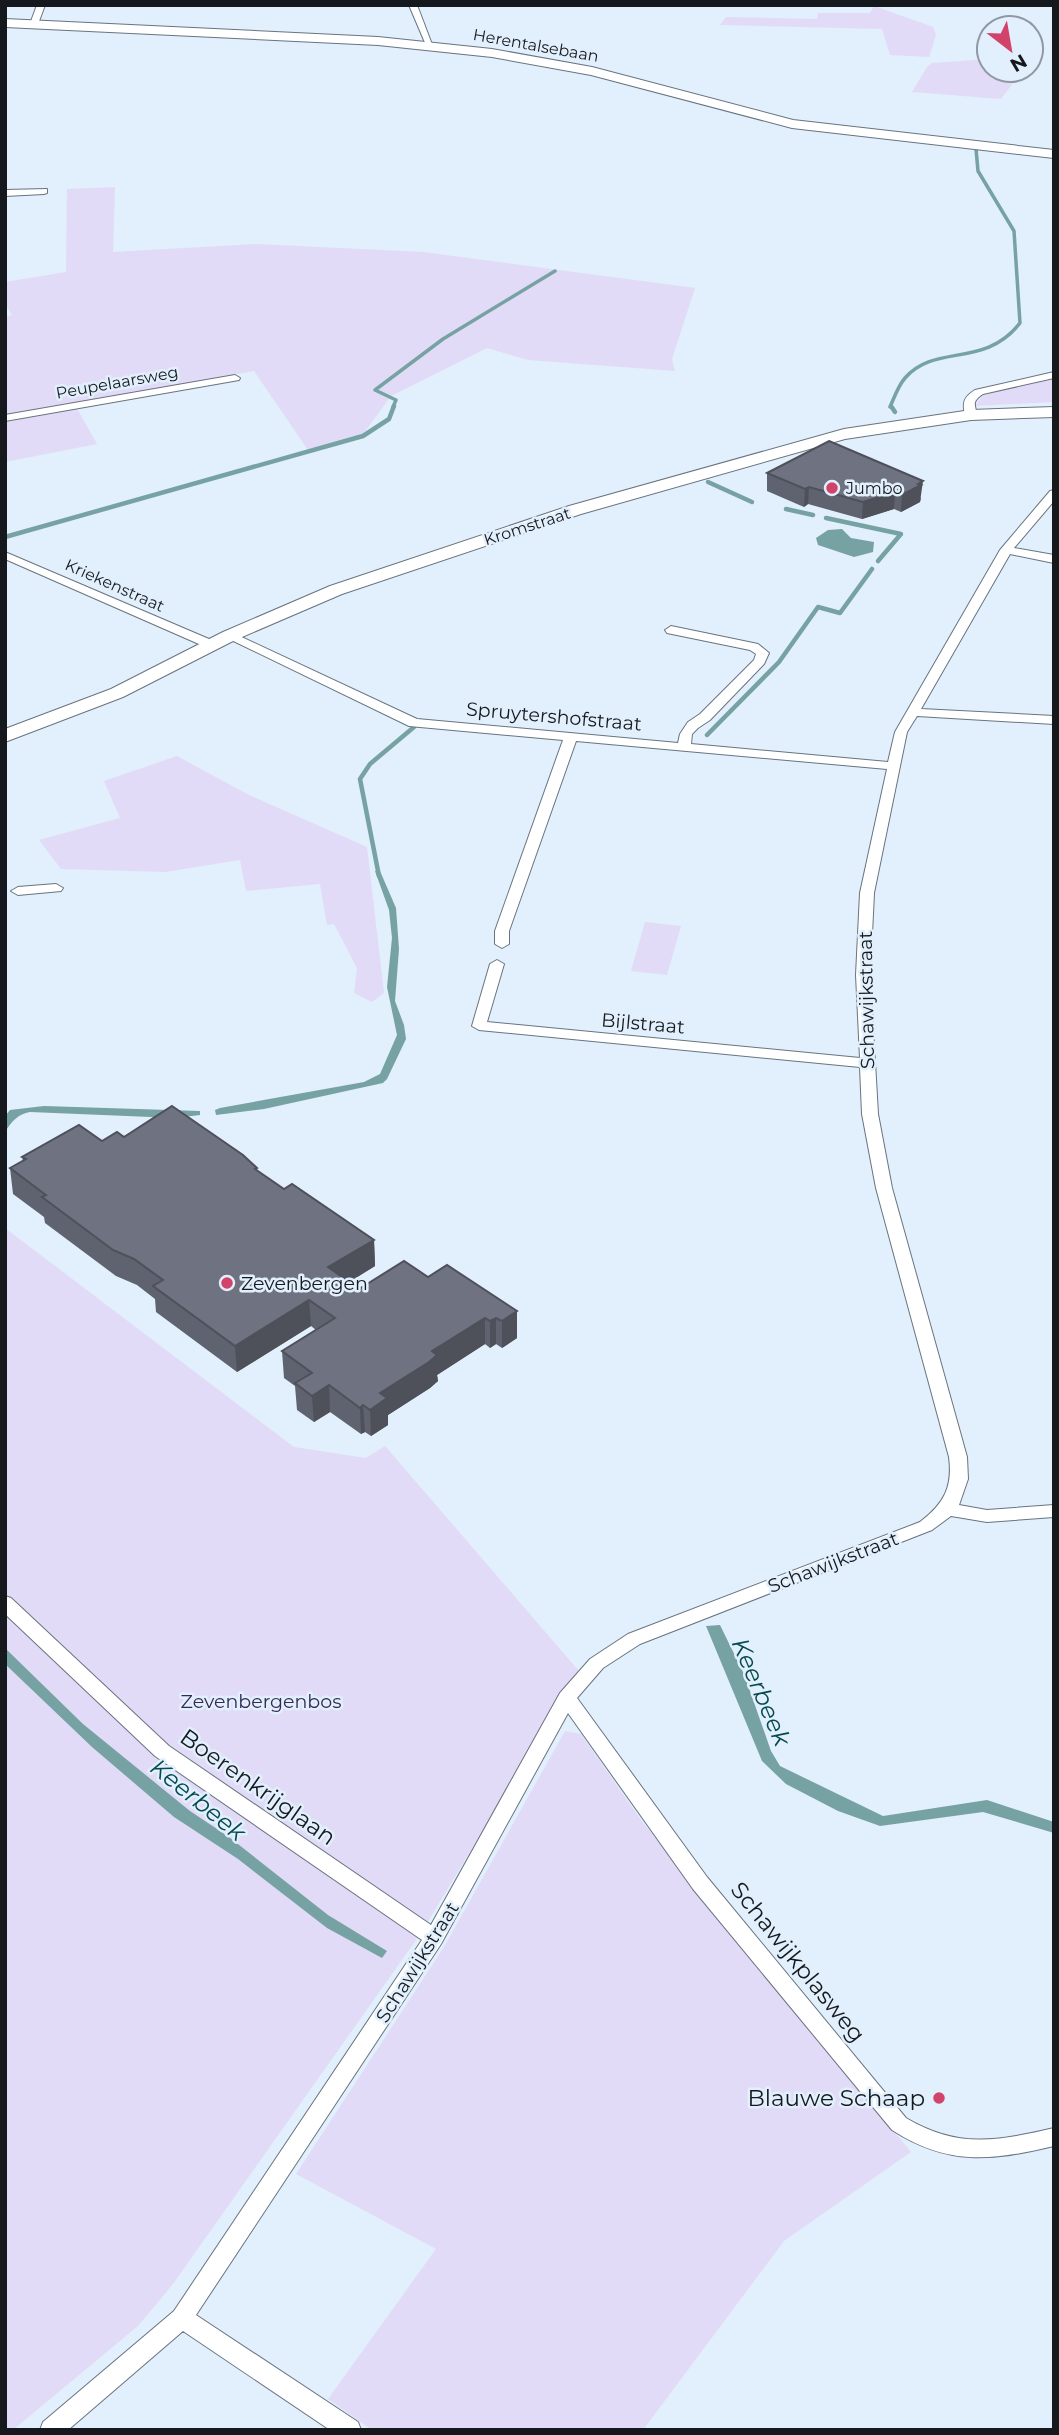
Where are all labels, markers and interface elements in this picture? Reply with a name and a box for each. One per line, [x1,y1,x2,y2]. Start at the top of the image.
north arrow [975,14,1045,84]
street label: Herentalsebaan [472,25,600,66]
text: N [1006,49,1031,77]
street label: Peupelaarsweg [54,362,180,403]
place label: Jumbo [845,479,903,498]
marker: Jumbo [824,480,840,496]
street label: Kromstraat [481,503,573,549]
street label: Kriekenstraat [62,555,168,616]
street label: Spruytershofstraat [465,697,643,736]
street label: Schawijkstraat [854,930,879,1069]
street label: Bijlstraat [600,1008,686,1039]
place label: Zevenbergen [241,1272,368,1295]
marker: Zevenbergen [219,1275,235,1291]
street label: Schawijkstraat [765,1527,902,1598]
water label: Keerbeek [726,1633,798,1752]
park label: Zevenbergenbos [181,1690,341,1713]
street label: Boerenkrijglaan [175,1723,341,1851]
water label: Keerbeek [145,1752,253,1848]
street label: Schawijkplasweg [725,1876,871,2048]
street label: Schawijkstraat [371,1897,464,2027]
place label: Blauwe Schaap [747,2084,925,2112]
marker: Blauwe Schaap [931,2090,947,2106]

